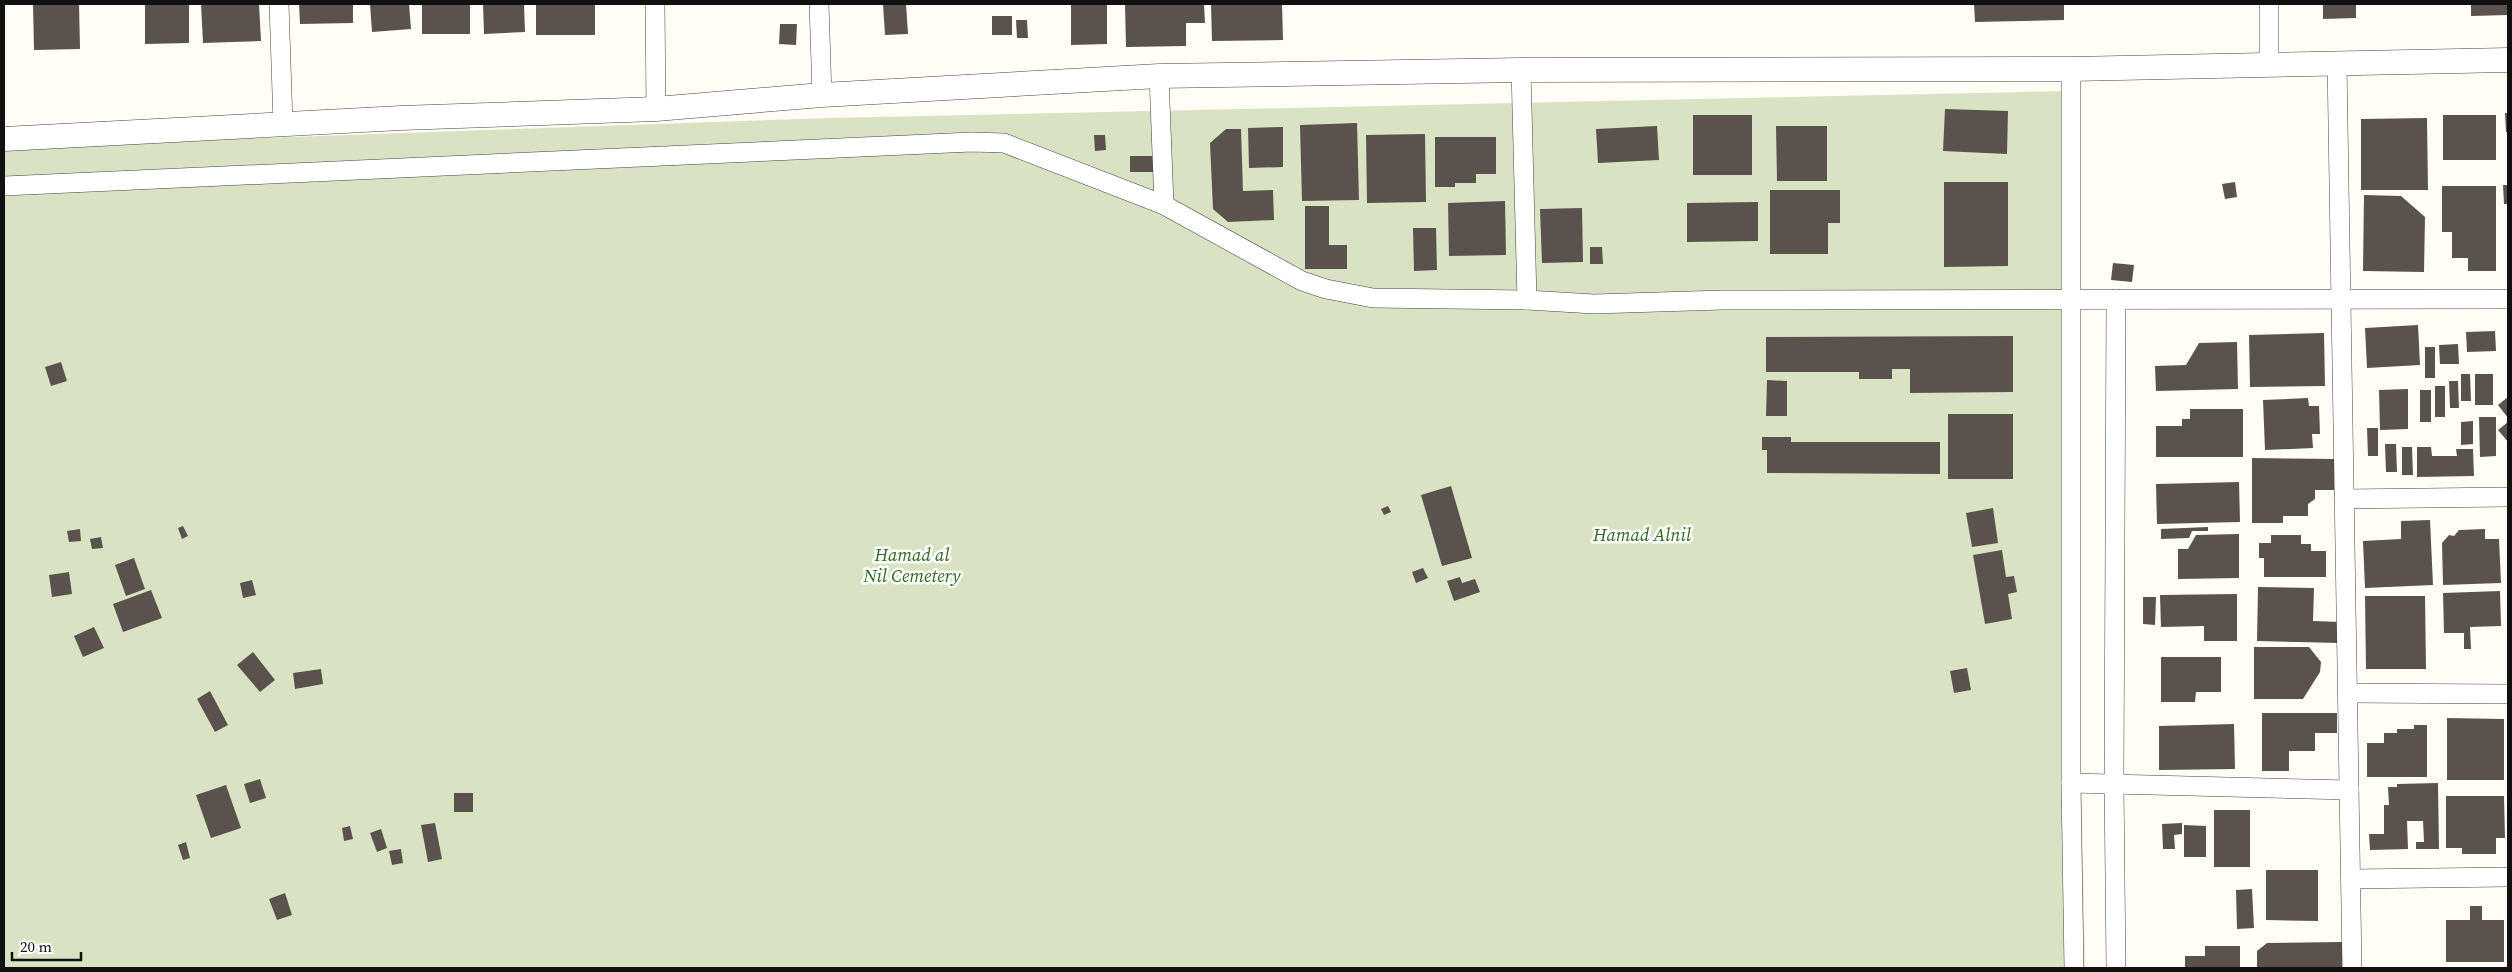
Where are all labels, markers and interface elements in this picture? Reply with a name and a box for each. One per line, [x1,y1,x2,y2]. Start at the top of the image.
park label: Hamad Alnil [1592,522,1691,547]
park label: Hamad al Nil Cemetery [862,542,961,588]
scale bar [12,930,81,962]
text: 20 m [20,936,52,957]

